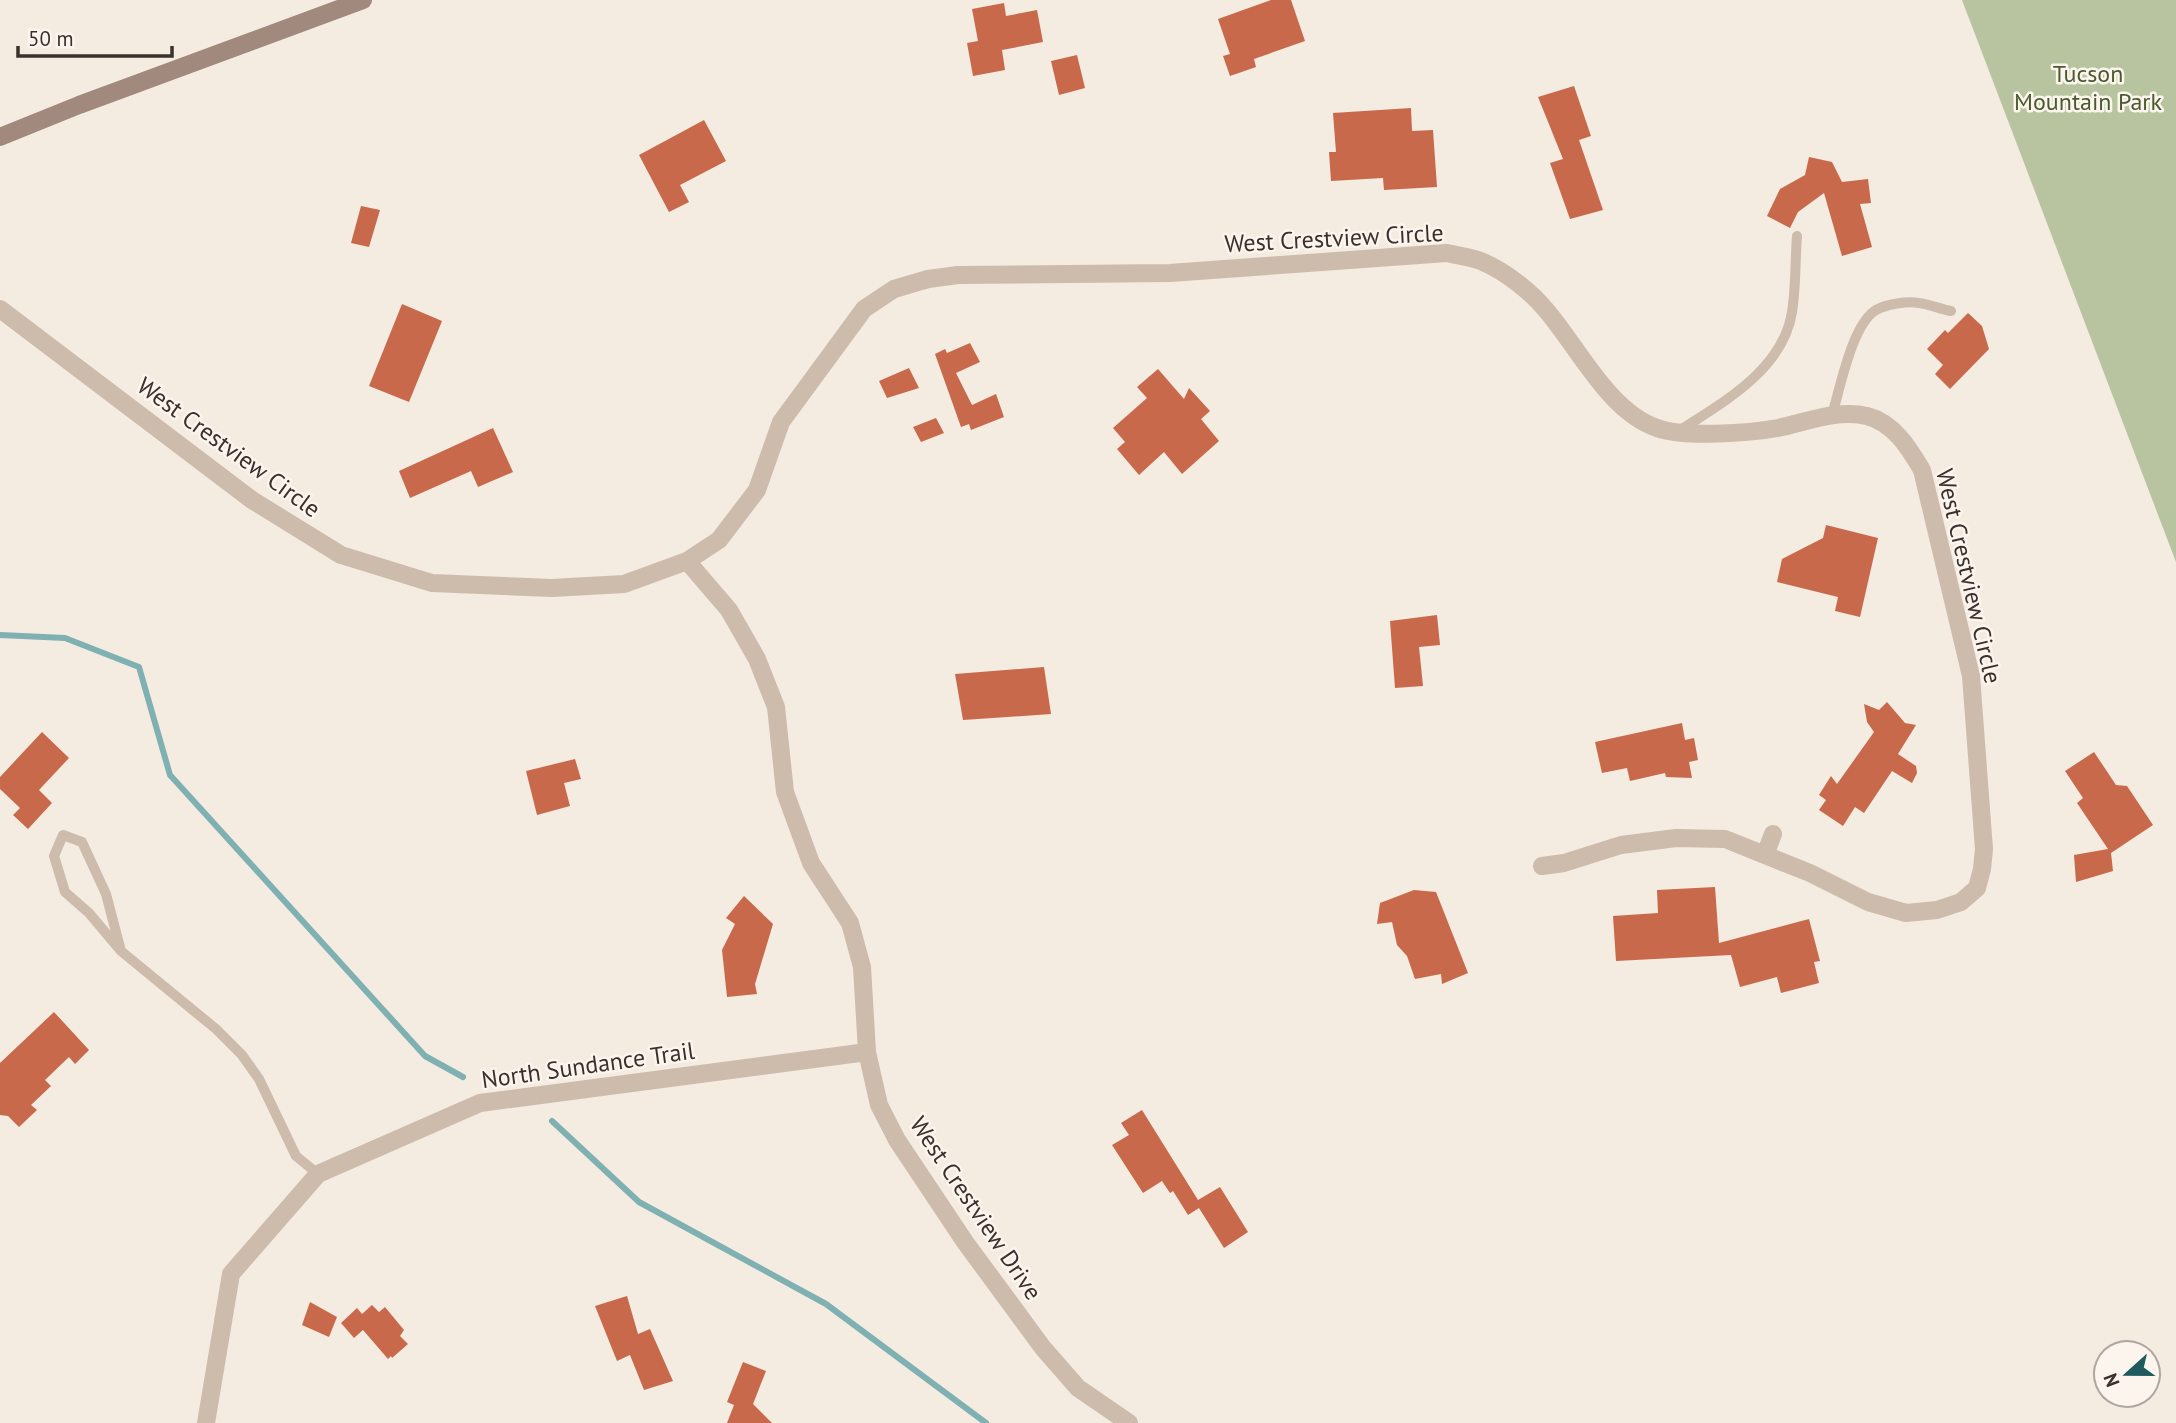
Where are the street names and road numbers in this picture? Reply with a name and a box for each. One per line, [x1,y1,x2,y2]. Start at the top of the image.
street label: West Crestview Circle [1224,217,1444,259]
street label: West Crestview Circle [131,370,327,524]
street label: West Crestview Circle [1929,466,2009,686]
street label: North Sundance Trail [480,1035,696,1095]
street label: West Crestview Drive [903,1110,1049,1306]

